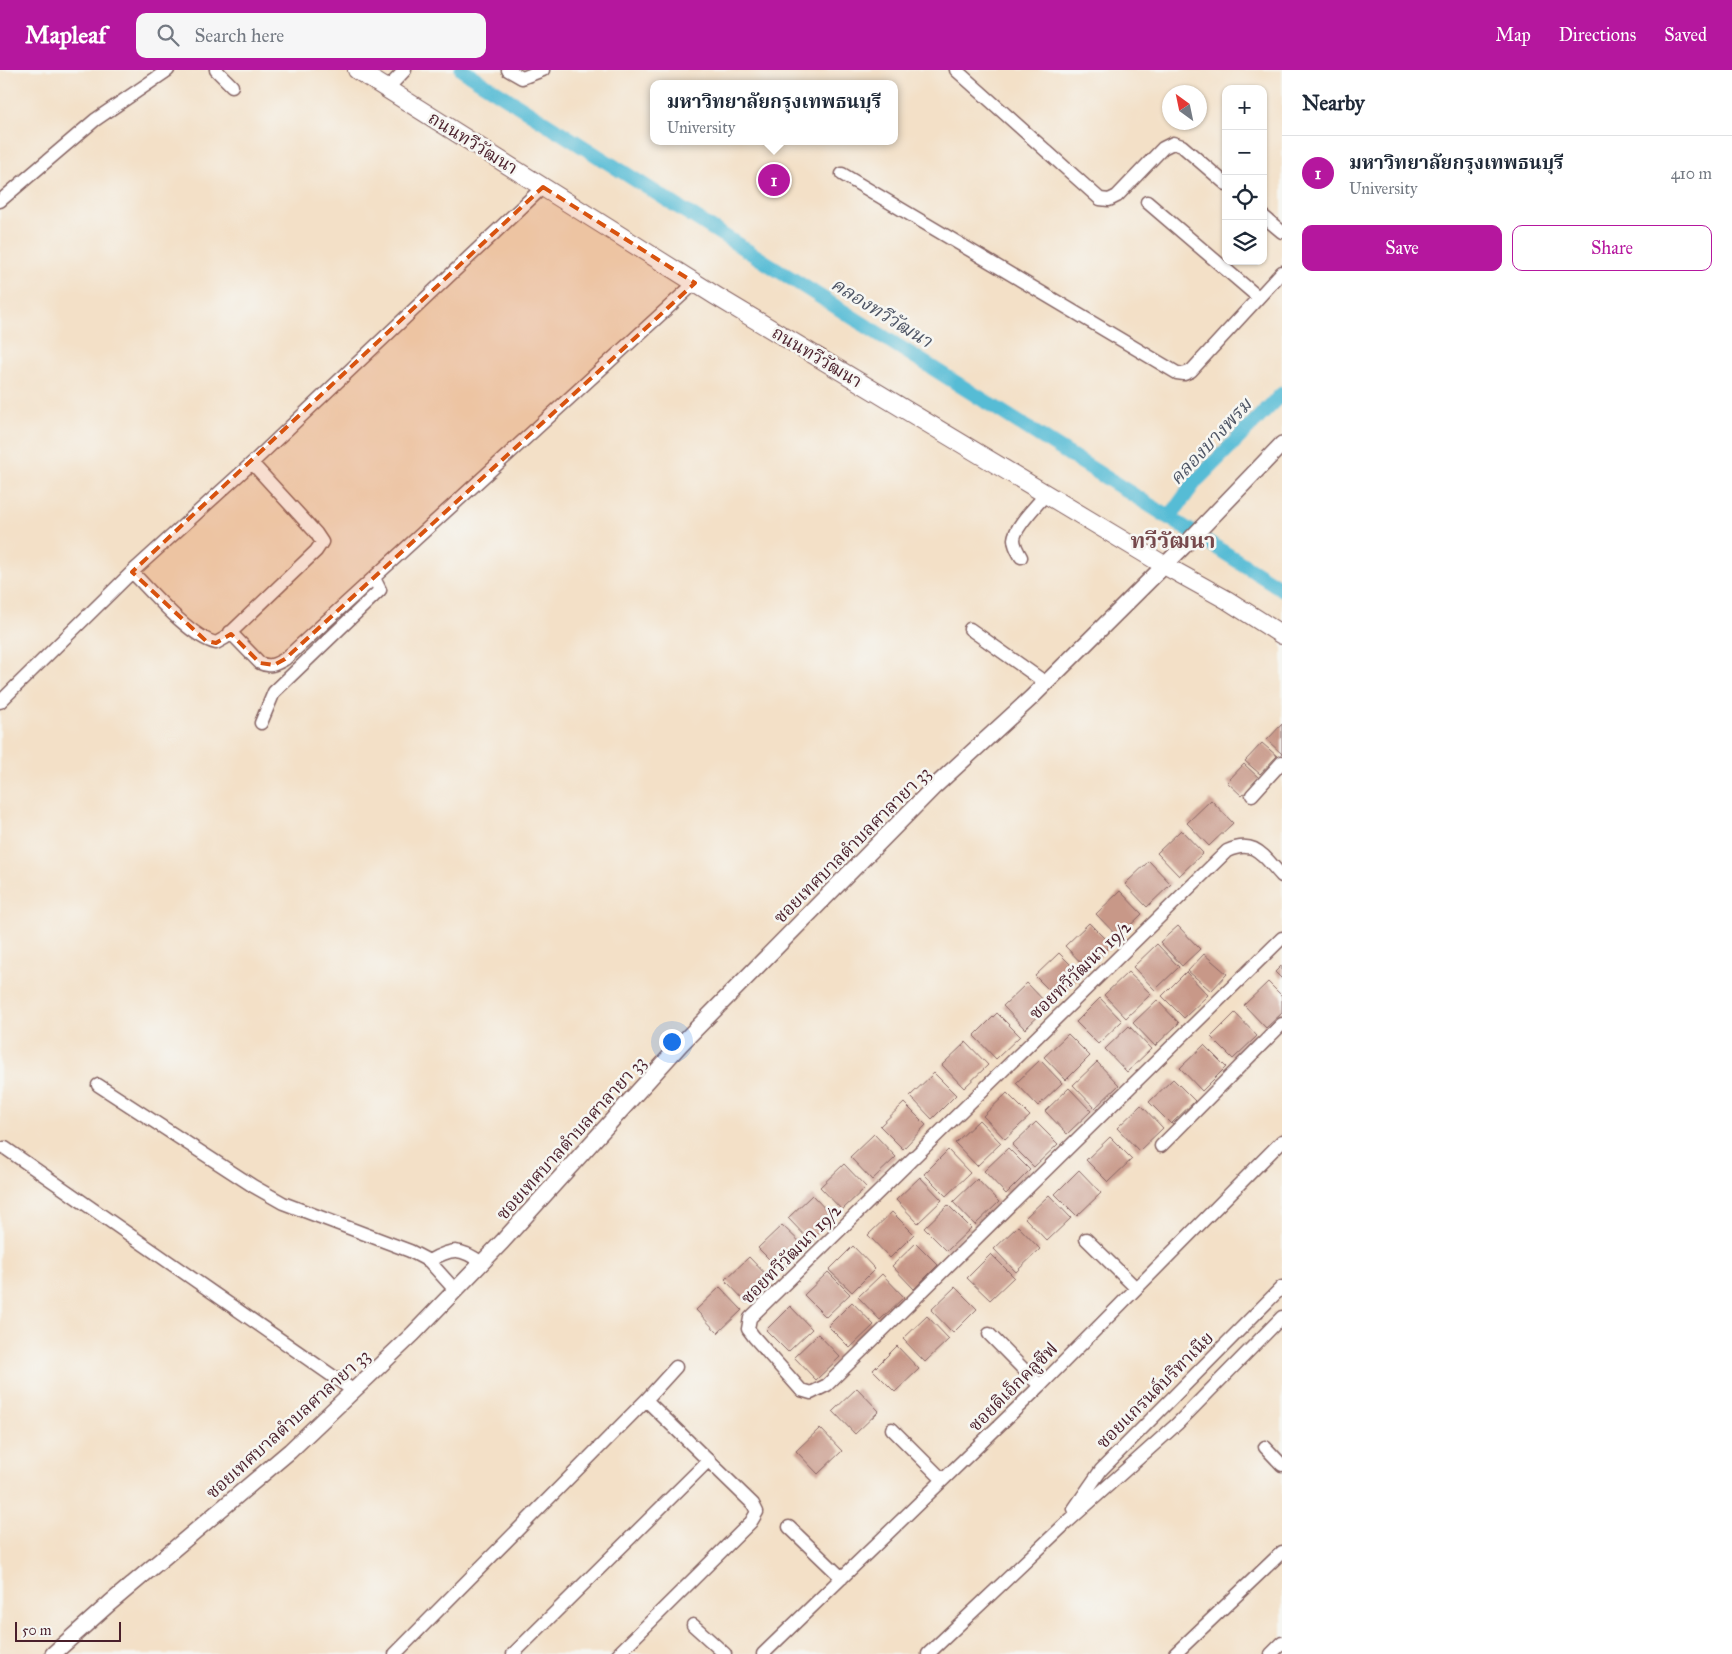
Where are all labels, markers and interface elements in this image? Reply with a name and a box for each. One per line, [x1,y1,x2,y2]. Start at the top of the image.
search box [136,13,486,58]
text: Mapleaf [25,20,106,50]
icon: search [154,21,182,49]
text: Search here [194,24,284,47]
text: Map [1495,24,1531,46]
text: Directions [1559,24,1636,46]
text: Saved [1664,24,1707,46]
popup [650,80,898,145]
north arrow [1162,85,1207,130]
map controls [1222,85,1267,265]
button: + [1222,85,1267,130]
text: มหาวิทยาลัยกรุงเทพธนบุรี [667,90,881,113]
text: Nearby [1302,90,1365,116]
street label: ถนนทวีวัฒนา [424,107,522,179]
text: University [667,118,735,137]
button: − [1222,130,1267,175]
text: มหาวิทยาลัยกรุงเทพธนบุรี [1349,151,1564,174]
pin: 1 [758,161,790,199]
text: 1 [1315,164,1321,183]
text: 410 m [1671,164,1712,183]
button: locate [1222,175,1267,220]
text: University [1349,179,1418,198]
button: layers [1222,220,1267,265]
button: Save [1302,225,1502,271]
button: Share [1512,225,1712,271]
water label: คลองทวีวัฒนา [827,272,937,353]
street label: ถนนทวีวัฒนา [768,321,866,393]
water label: คลองบางพรม [1164,392,1257,490]
district label: ทวีวัฒนา [1131,527,1215,554]
street label: ซอยเทศบาลตำบลศาลายา 33 [769,762,935,928]
street label: ซอยทวีวัฒนา 19/2 [1024,916,1136,1024]
your location [659,1029,685,1055]
street label: ซอยเทศบาลตำบลศาลายา 33 [492,1051,650,1225]
street label: ซอยทวีวัฒนา 19/2 [736,1199,846,1309]
street label: ซอยแกรนด์บริทาเนีย [1092,1327,1218,1453]
street label: ซอยดิเอ็กคลูซีฟ [964,1338,1062,1436]
street label: ซอยเทศบาลตำบลศาลายา 33 [201,1345,375,1503]
scale bar [15,1619,121,1642]
text: 50 m [22,1622,51,1639]

